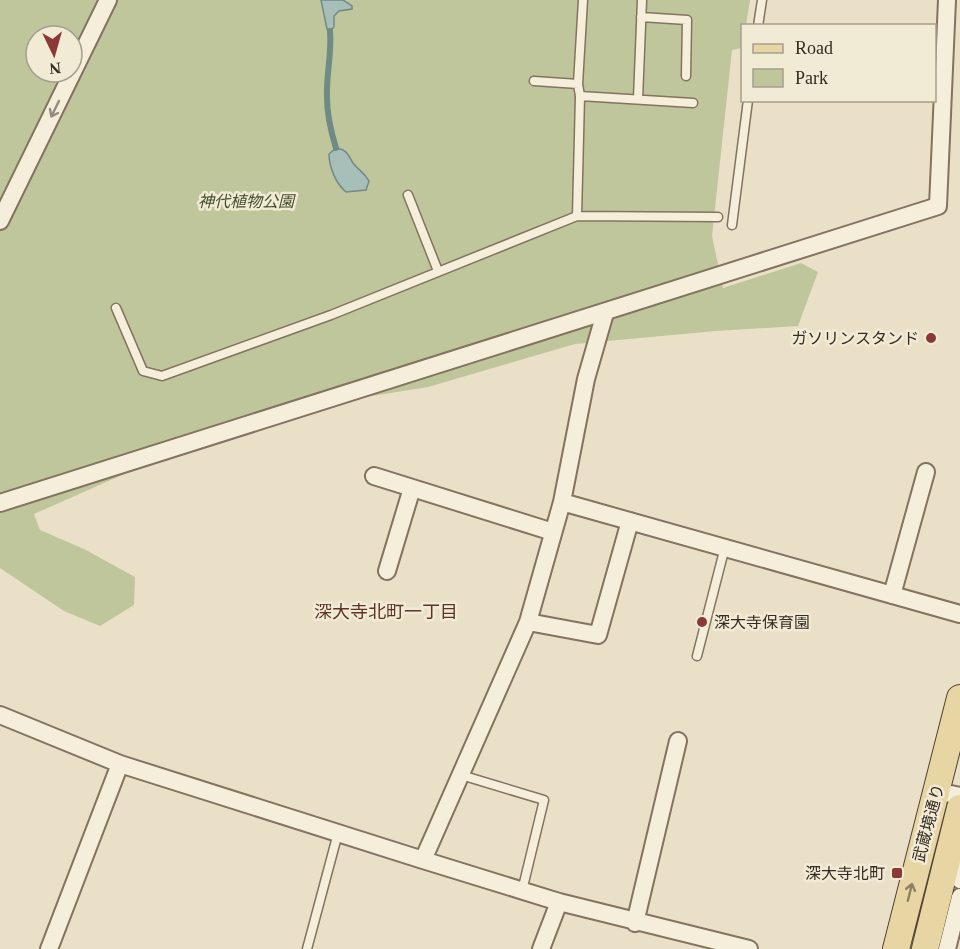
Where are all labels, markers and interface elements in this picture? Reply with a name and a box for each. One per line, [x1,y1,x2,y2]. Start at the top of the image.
north arrow [24,24,84,84]
legend [741,24,936,102]
text: Road [795,38,833,58]
text: N [48,59,62,77]
text: Park [795,68,828,88]
one-way arrow [49,100,60,118]
park label: 神代植物公園 [198,193,296,210]
place label: ガソリンスタンド [791,330,919,347]
marker: ガソリンスタンド [924,331,938,345]
district label: 深大寺北町一丁目 [314,602,458,622]
place label: 深大寺保育園 [714,614,810,631]
marker: 深大寺保育園 [695,615,709,629]
street label: 武蔵境通り [910,782,947,864]
place label: 深大寺北町 [805,865,885,882]
marker: 深大寺北町 [890,866,904,880]
one-way arrow [905,883,916,902]

